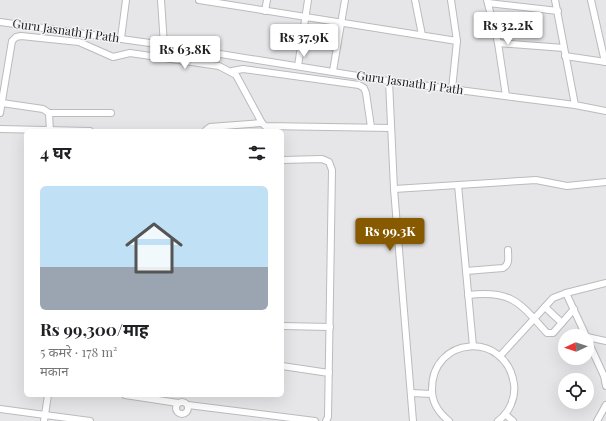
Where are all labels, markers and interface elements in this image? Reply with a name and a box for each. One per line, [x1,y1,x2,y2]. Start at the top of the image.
pin: Rs 32.2K [467,12,549,46]
street label: Guru Jasnath Ji Path [12,15,121,45]
text: Rs 32.2K [483,16,533,33]
pin: Rs 37.9K [263,24,345,58]
text: Rs 37.9K [279,28,329,45]
pin: Rs 63.8K [144,36,226,70]
text: Rs 63.8K [159,40,211,57]
street label: Guru Jasnath Ji Path [356,67,465,97]
text: 4 घर [40,141,71,163]
icon: filters [246,142,268,164]
icon: home [118,212,190,284]
pin: Rs 99.3K [349,218,431,252]
text: Rs 99.3K [364,222,416,239]
text: Rs 99,300/माह [40,318,149,340]
north arrow [558,329,594,365]
map controls [558,329,594,409]
text: 5 कमरे · 178 m² [40,343,117,360]
text: मकान [40,362,68,379]
button: locate [558,373,594,409]

